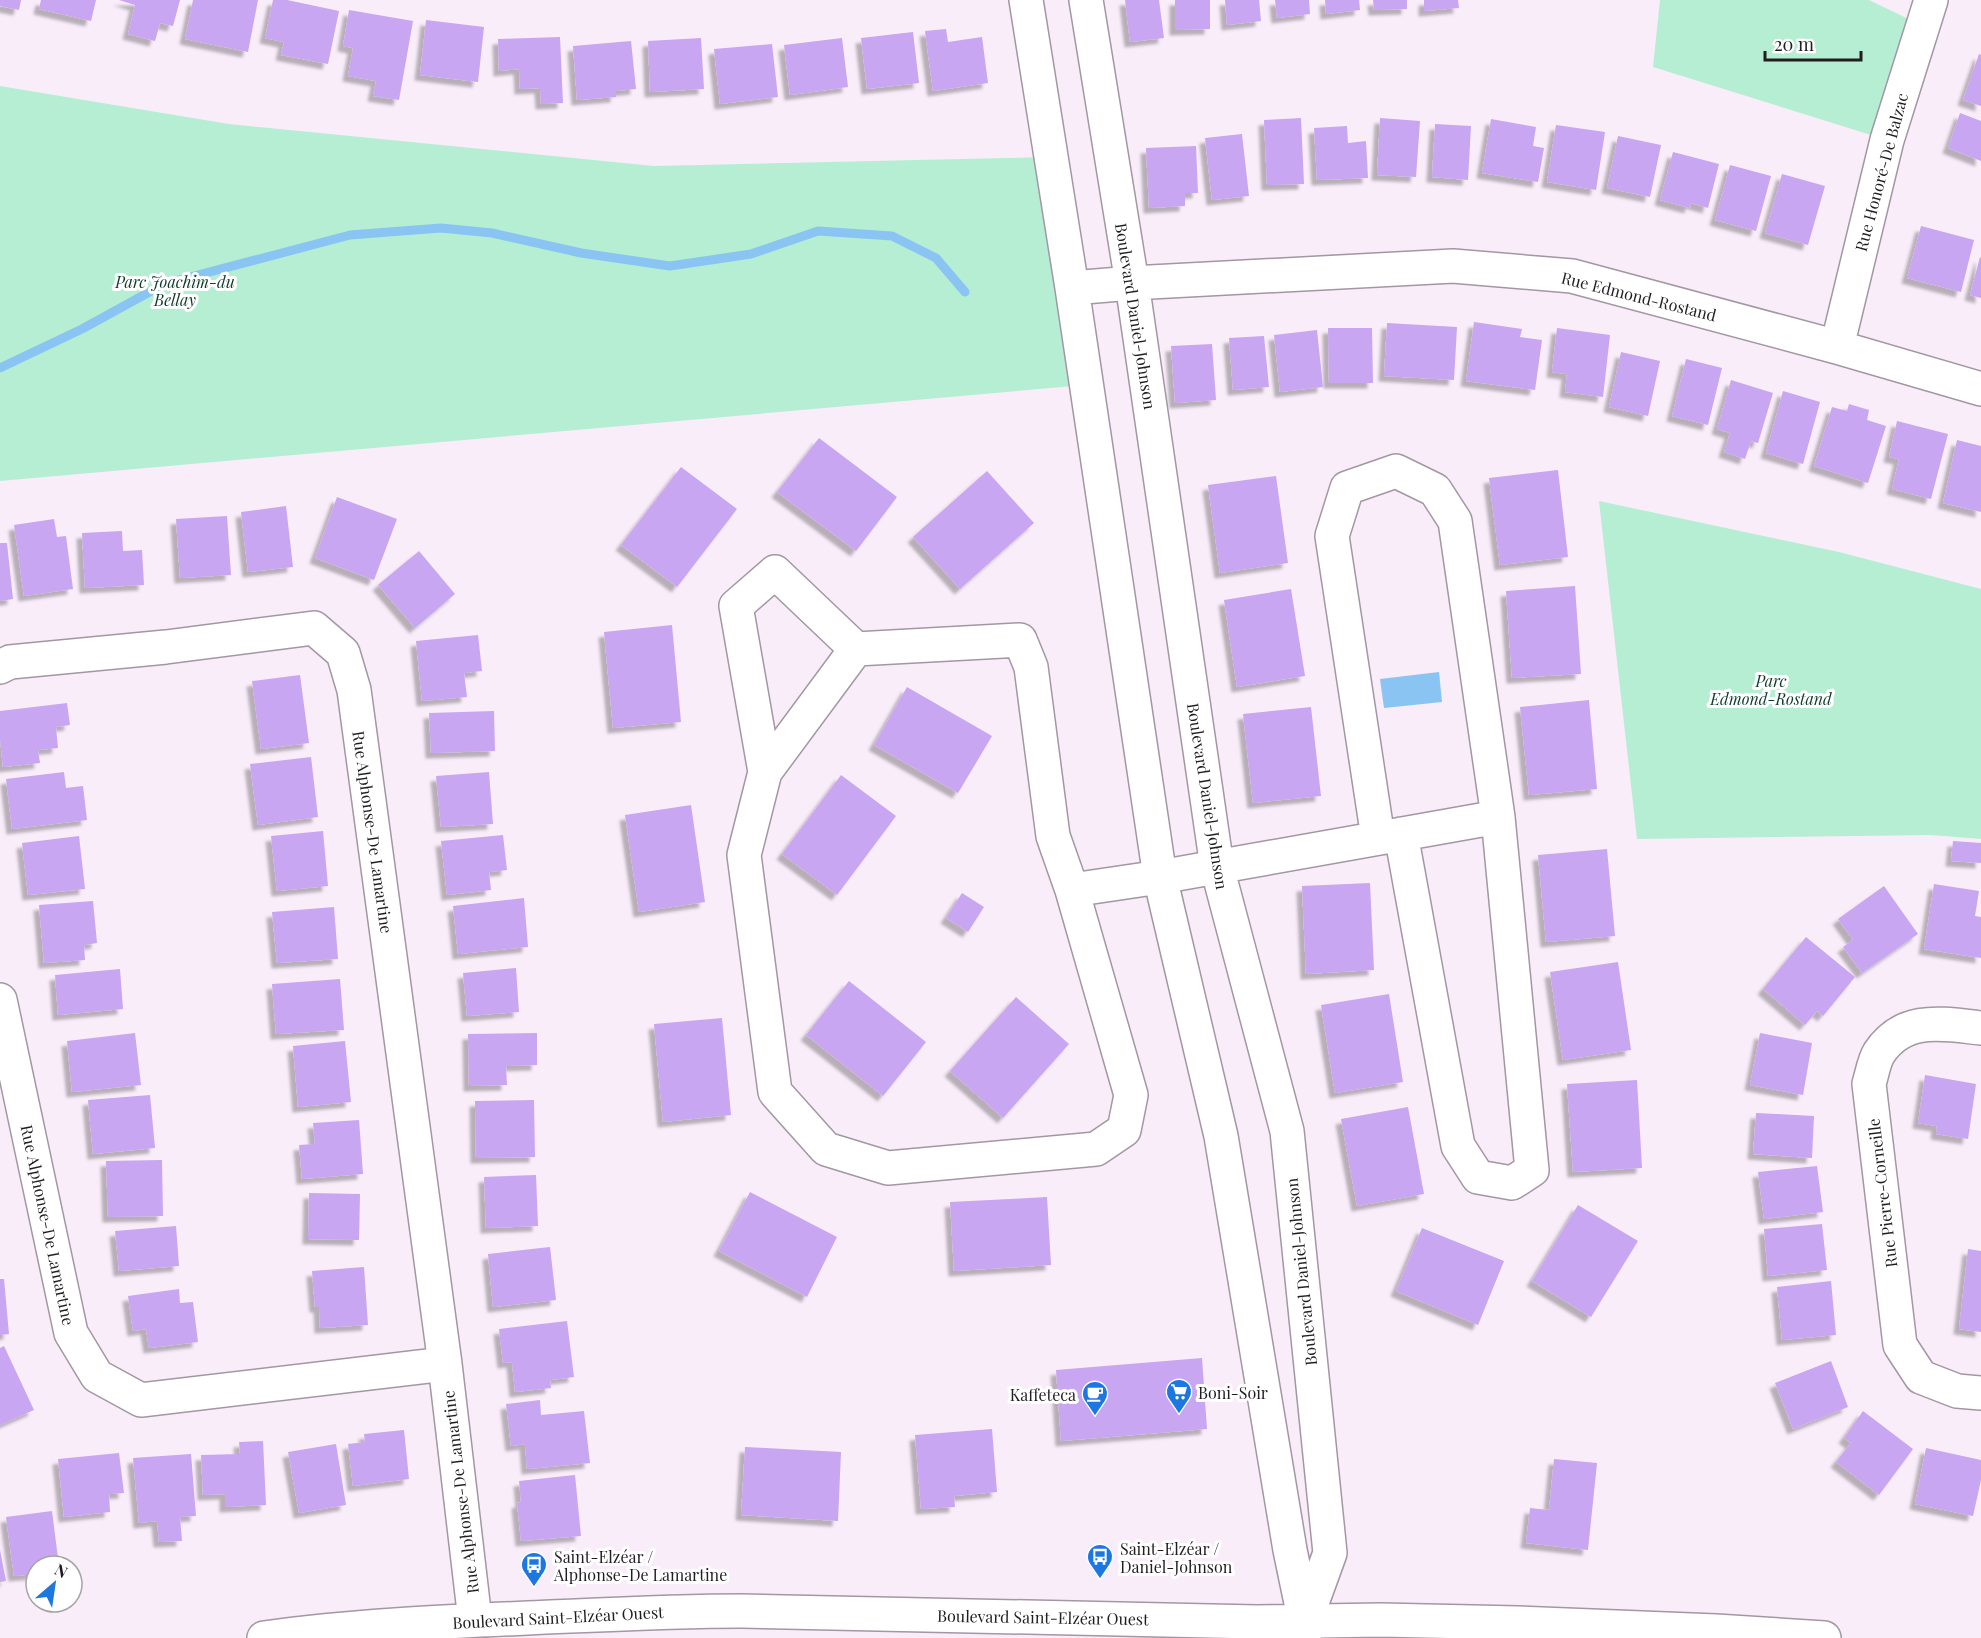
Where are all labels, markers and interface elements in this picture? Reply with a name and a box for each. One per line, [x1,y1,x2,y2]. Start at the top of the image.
scale bar [1765,24,1861,62]
text: 20 m [1774,32,1814,56]
street label: Rue Honoré-De Balzac [1850,90,1912,253]
street label: Boulevard Daniel-Johnson [1111,221,1161,411]
street label: Rue Edmond-Rostand [1559,267,1719,325]
park label: Parc Joachim-du Bellay [114,271,235,310]
park label: Parc Edmond-Rostand [1709,670,1833,709]
street label: Boulevard Daniel-Johnson [1183,701,1233,891]
street label: Rue Alphonse-De Lamartine [348,729,398,935]
street label: Rue Pierre-Corneille [1862,1117,1902,1269]
street label: Rue Alphonse-De Lamartine [16,1123,80,1327]
street label: Boulevard Daniel-Johnson [1281,1177,1321,1367]
supermarket icon: Boni-Soir [1164,1377,1194,1415]
cafe icon: Kaffeteca [1080,1379,1110,1417]
place label: Boni-Soir [1198,1382,1268,1403]
place label: Kaffeteca [1010,1384,1076,1405]
street label: Rue Alphonse-De Lamartine [437,1389,483,1595]
place label: Saint-Elzéar / Daniel-Johnson [1120,1538,1233,1577]
bus stop icon: Saint-Elzéar / Daniel-Johnson [1085,1542,1115,1580]
place label: Saint-Elzéar / Alphonse-De Lamartine [553,1546,727,1585]
bus stop icon: Saint-Elzéar / Alphonse-De Lamartine [519,1550,549,1588]
north arrow [24,1554,84,1614]
text: N [51,1558,72,1583]
street label: Boulevard Saint-Elzéar Ouest [452,1601,665,1633]
street label: Boulevard Saint-Elzéar Ouest [937,1605,1149,1629]

